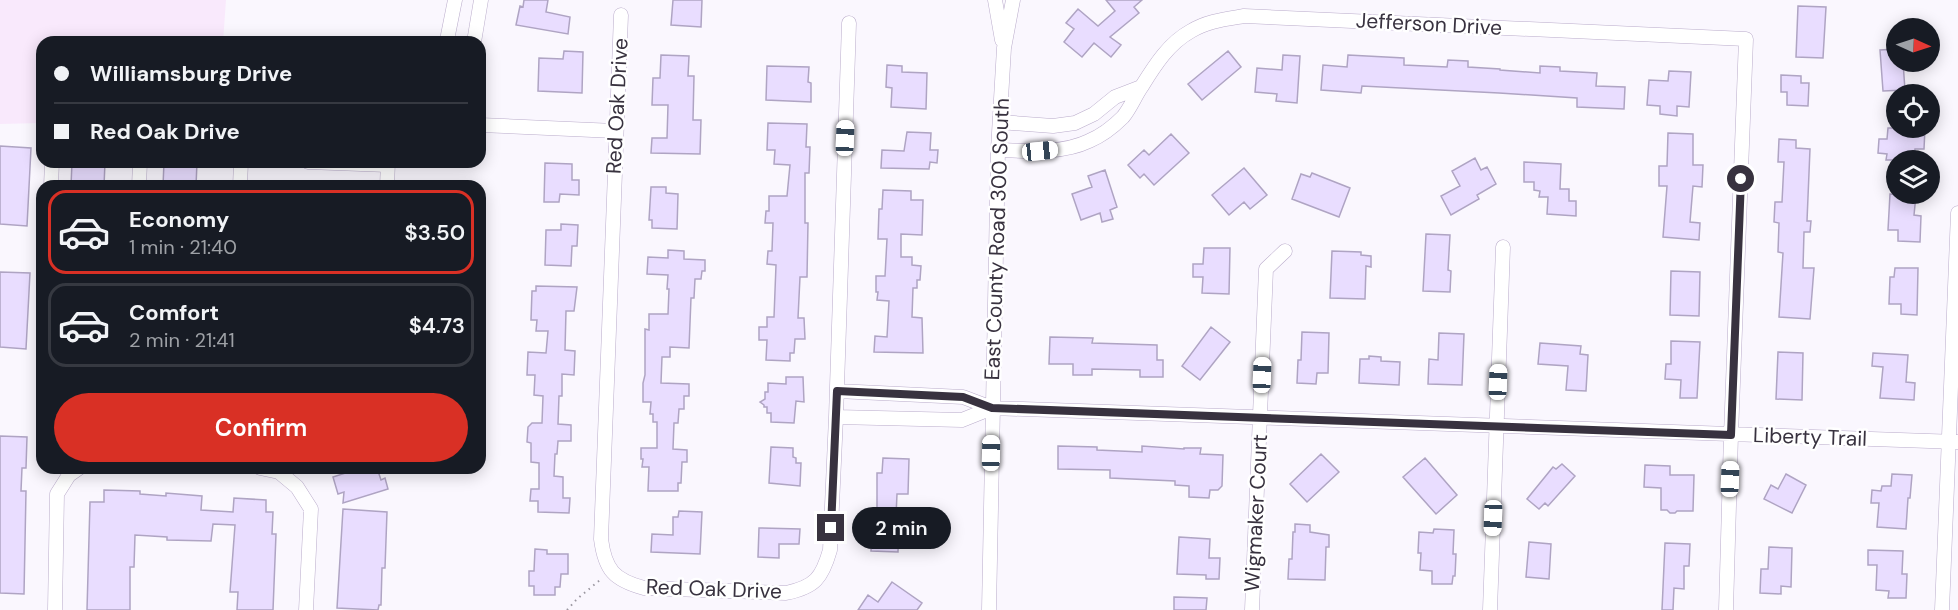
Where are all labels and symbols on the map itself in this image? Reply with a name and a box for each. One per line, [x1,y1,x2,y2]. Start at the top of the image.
street label: Jefferson Drive [1355,6,1503,42]
north arrow [1886,18,1940,72]
street label: Red Oak Drive [599,37,635,175]
street label: East County Road 300 South [978,97,1016,381]
car [835,120,855,156]
car [1021,140,1059,162]
route start [1727,165,1754,192]
car [1252,357,1272,393]
car [1488,364,1508,400]
street label: Liberty Trail [1753,421,1867,453]
street label: Wigmaker Court [1238,433,1274,593]
car [982,435,1000,471]
car [1720,461,1740,497]
car [1483,500,1503,536]
callout: 2 min [852,507,951,549]
route end [817,514,844,541]
street label: Red Oak Drive [645,573,783,605]

